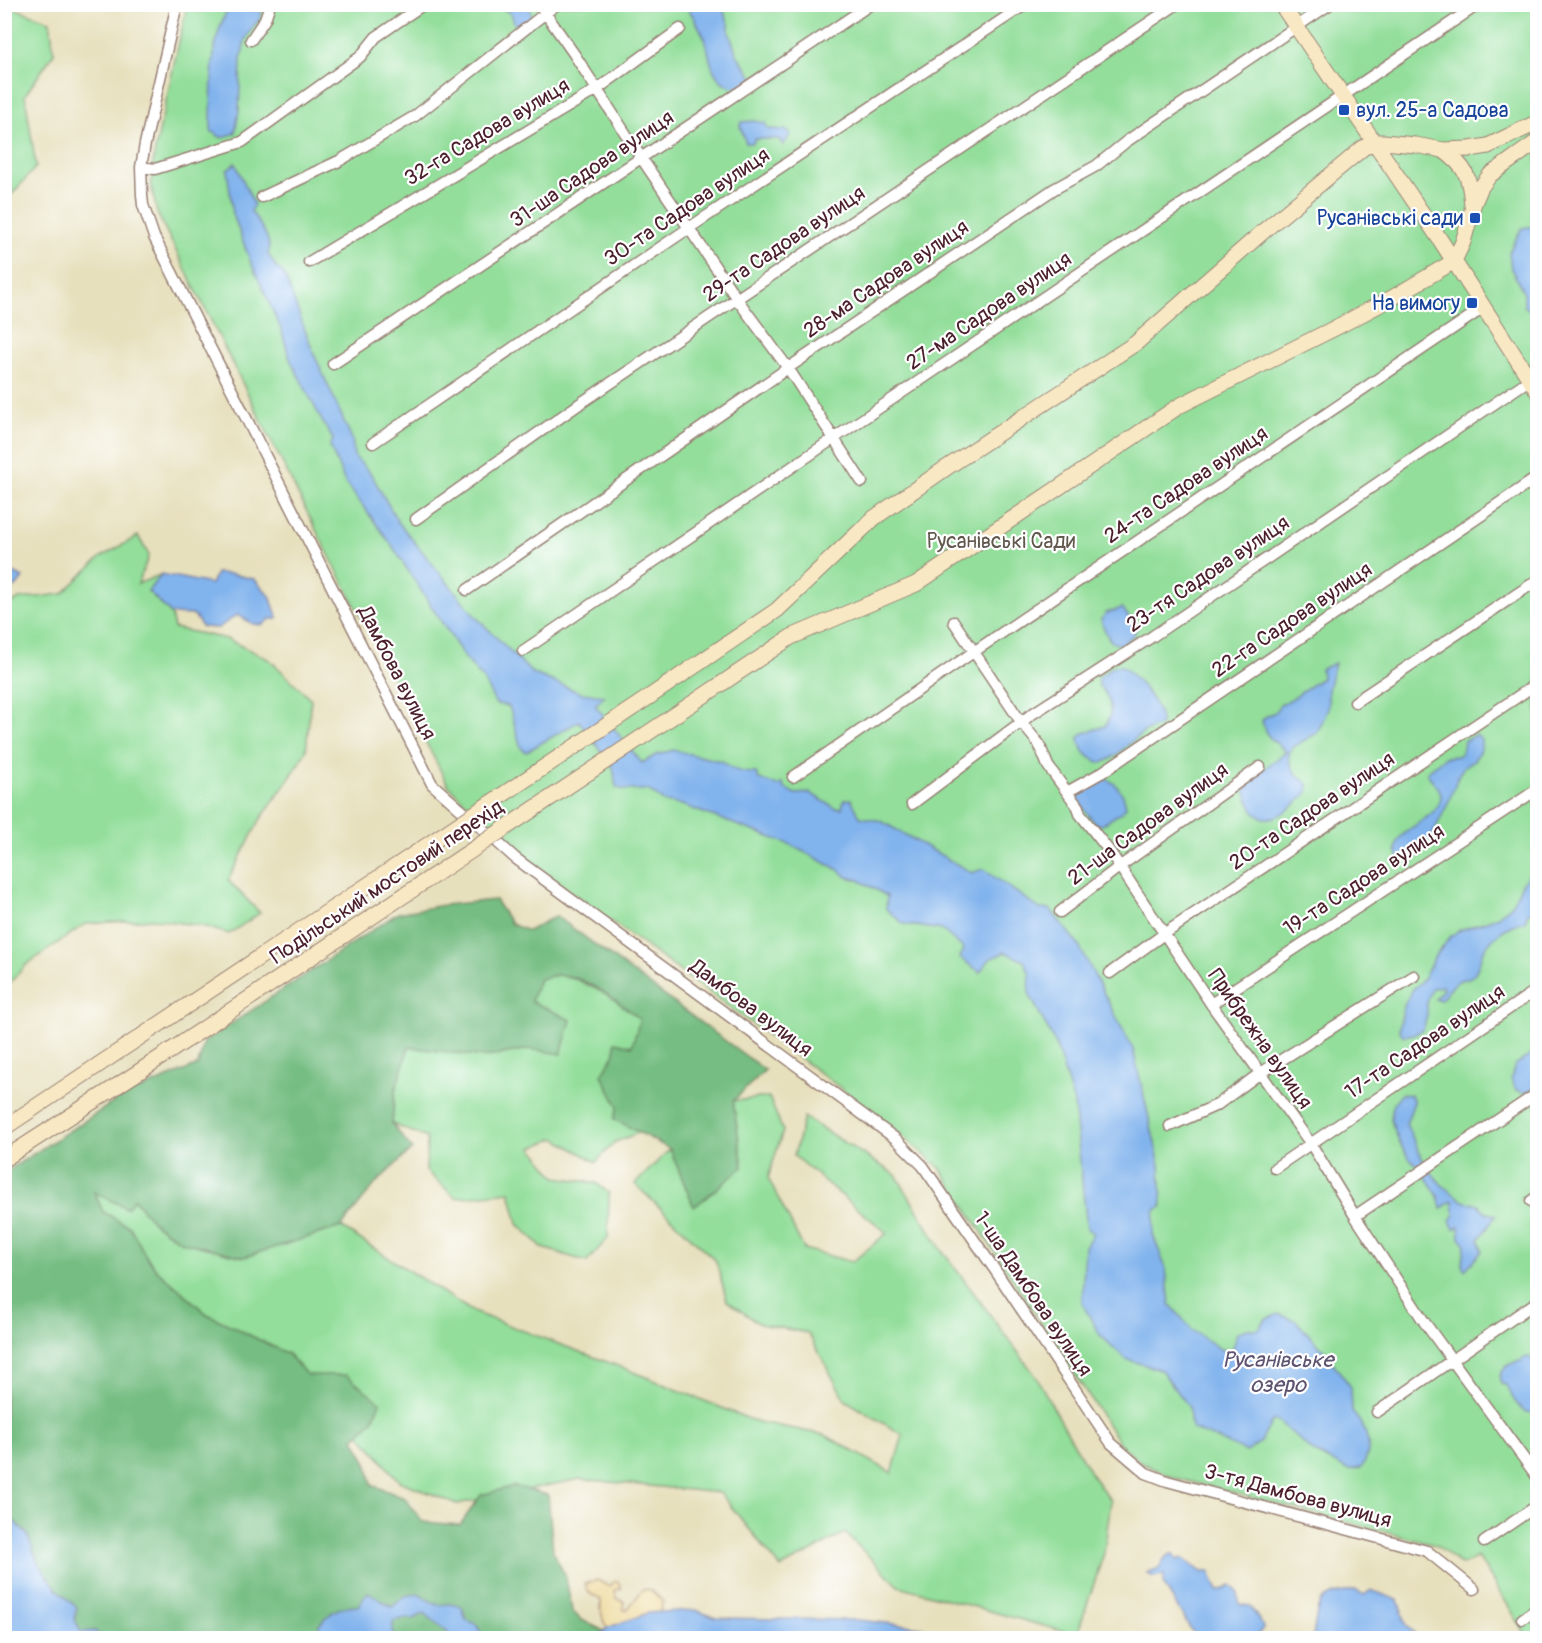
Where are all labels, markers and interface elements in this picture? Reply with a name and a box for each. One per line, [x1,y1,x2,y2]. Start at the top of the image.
street label: 32-га Садова вулиця [400,72,574,192]
place label: вул. 25-а Садова [1356,97,1509,124]
marker: вул. 25-а Садова [1337,103,1351,117]
street label: 31-ша Садова вулиця [505,104,679,234]
street label: 30-та Садова вулиця [599,142,775,272]
street label: 29-та Садова вулиця [698,180,870,308]
place label: Русанівські сади [1317,205,1463,232]
marker: Русанівські сади [1468,211,1482,225]
street label: 28-ма Садова вулиця [798,214,974,344]
street label: 27-ма Садова вулиця [901,246,1077,376]
place label: На вимогу [1371,290,1460,317]
marker: На вимогу [1465,296,1479,310]
street label: 24-та Садова вулиця [1099,420,1273,550]
street label: 23-тя Садова вулиця [1121,509,1295,639]
park label: Русанівські Сади [927,528,1075,555]
street label: 22-га Садова вулиця [1207,556,1377,684]
street label: Дамбова вулиця [351,601,442,745]
street label: 20-та Садова вулиця [1224,746,1400,876]
street label: 21-ша Садова вулиця [1062,757,1234,891]
street label: Подільський мостовий перехід [265,794,509,970]
street label: 19-та Садова вулиця [1278,818,1450,942]
street label: Дамбова вулиця [683,952,818,1063]
street label: Прибрежна вулиця [1202,964,1318,1114]
street label: 17-та Садова вулиця [1340,978,1510,1106]
street label: 1-ша Дамбова вулиця [968,1206,1098,1382]
water label: Русанівське озеро [1223,1346,1336,1399]
street label: 3-тя Дамбова вулиця [1202,1458,1394,1534]

